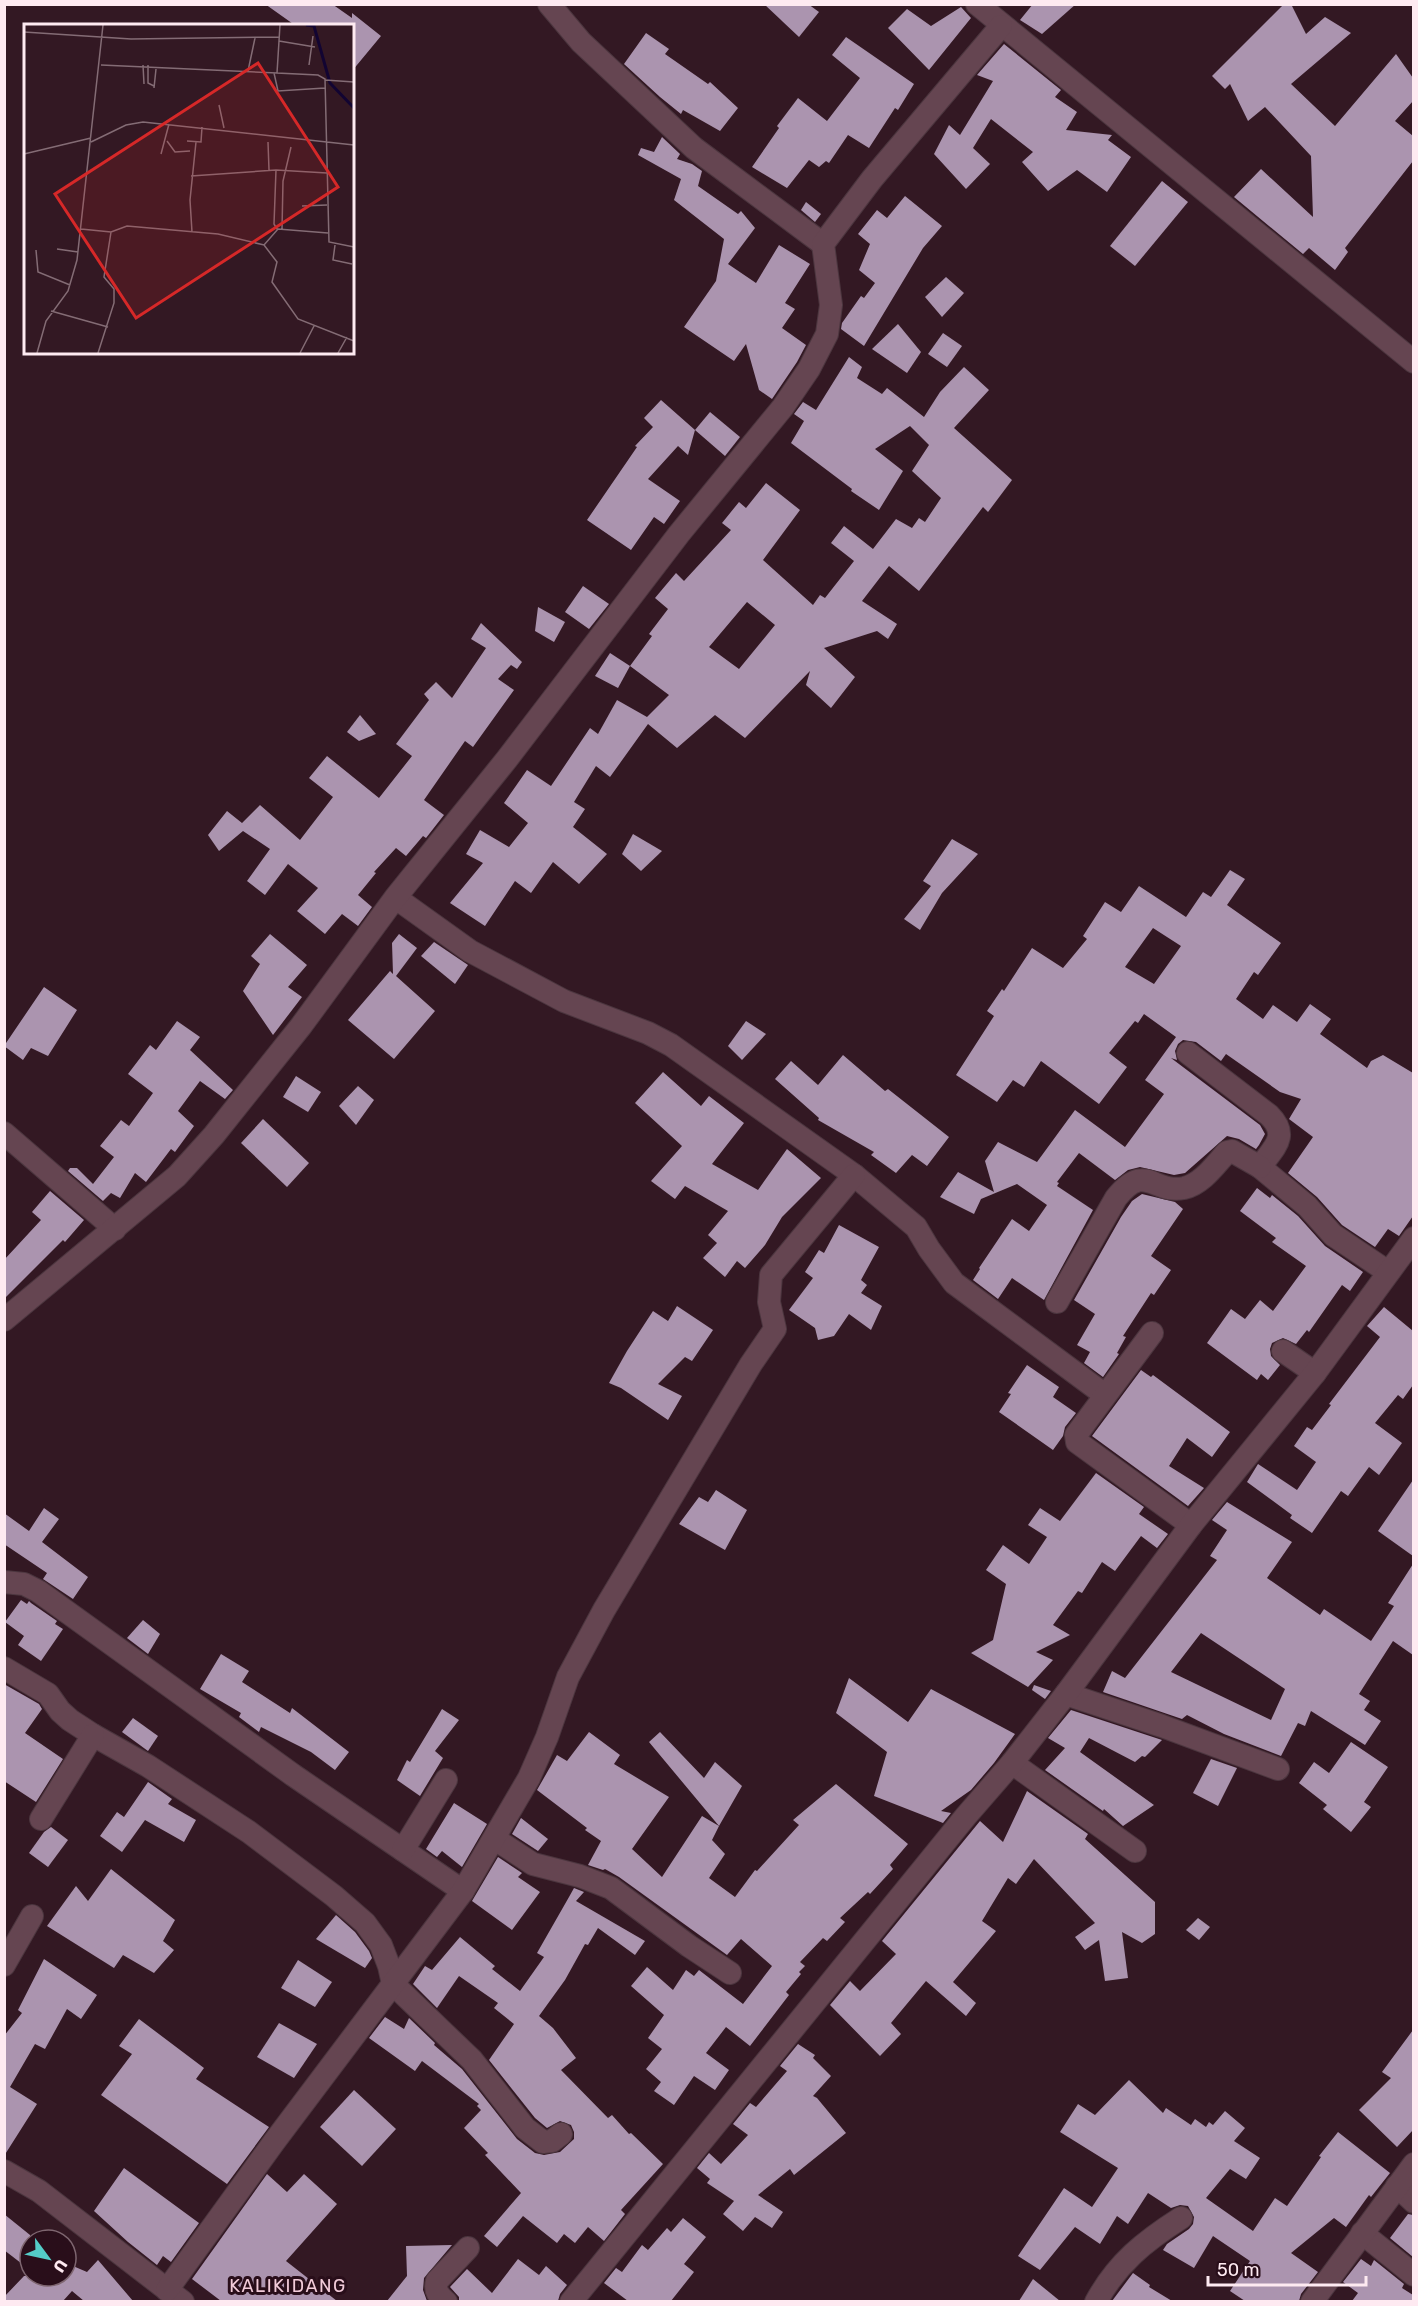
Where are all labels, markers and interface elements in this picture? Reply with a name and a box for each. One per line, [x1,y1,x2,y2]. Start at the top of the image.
inset map [24,24,354,354]
north arrow [18,2228,78,2288]
scale bar [1208,2249,1366,2287]
text: U [49,2256,71,2276]
text: 50 m [1217,2259,1260,2281]
district label: KALIKIDANG [229,2275,347,2297]

